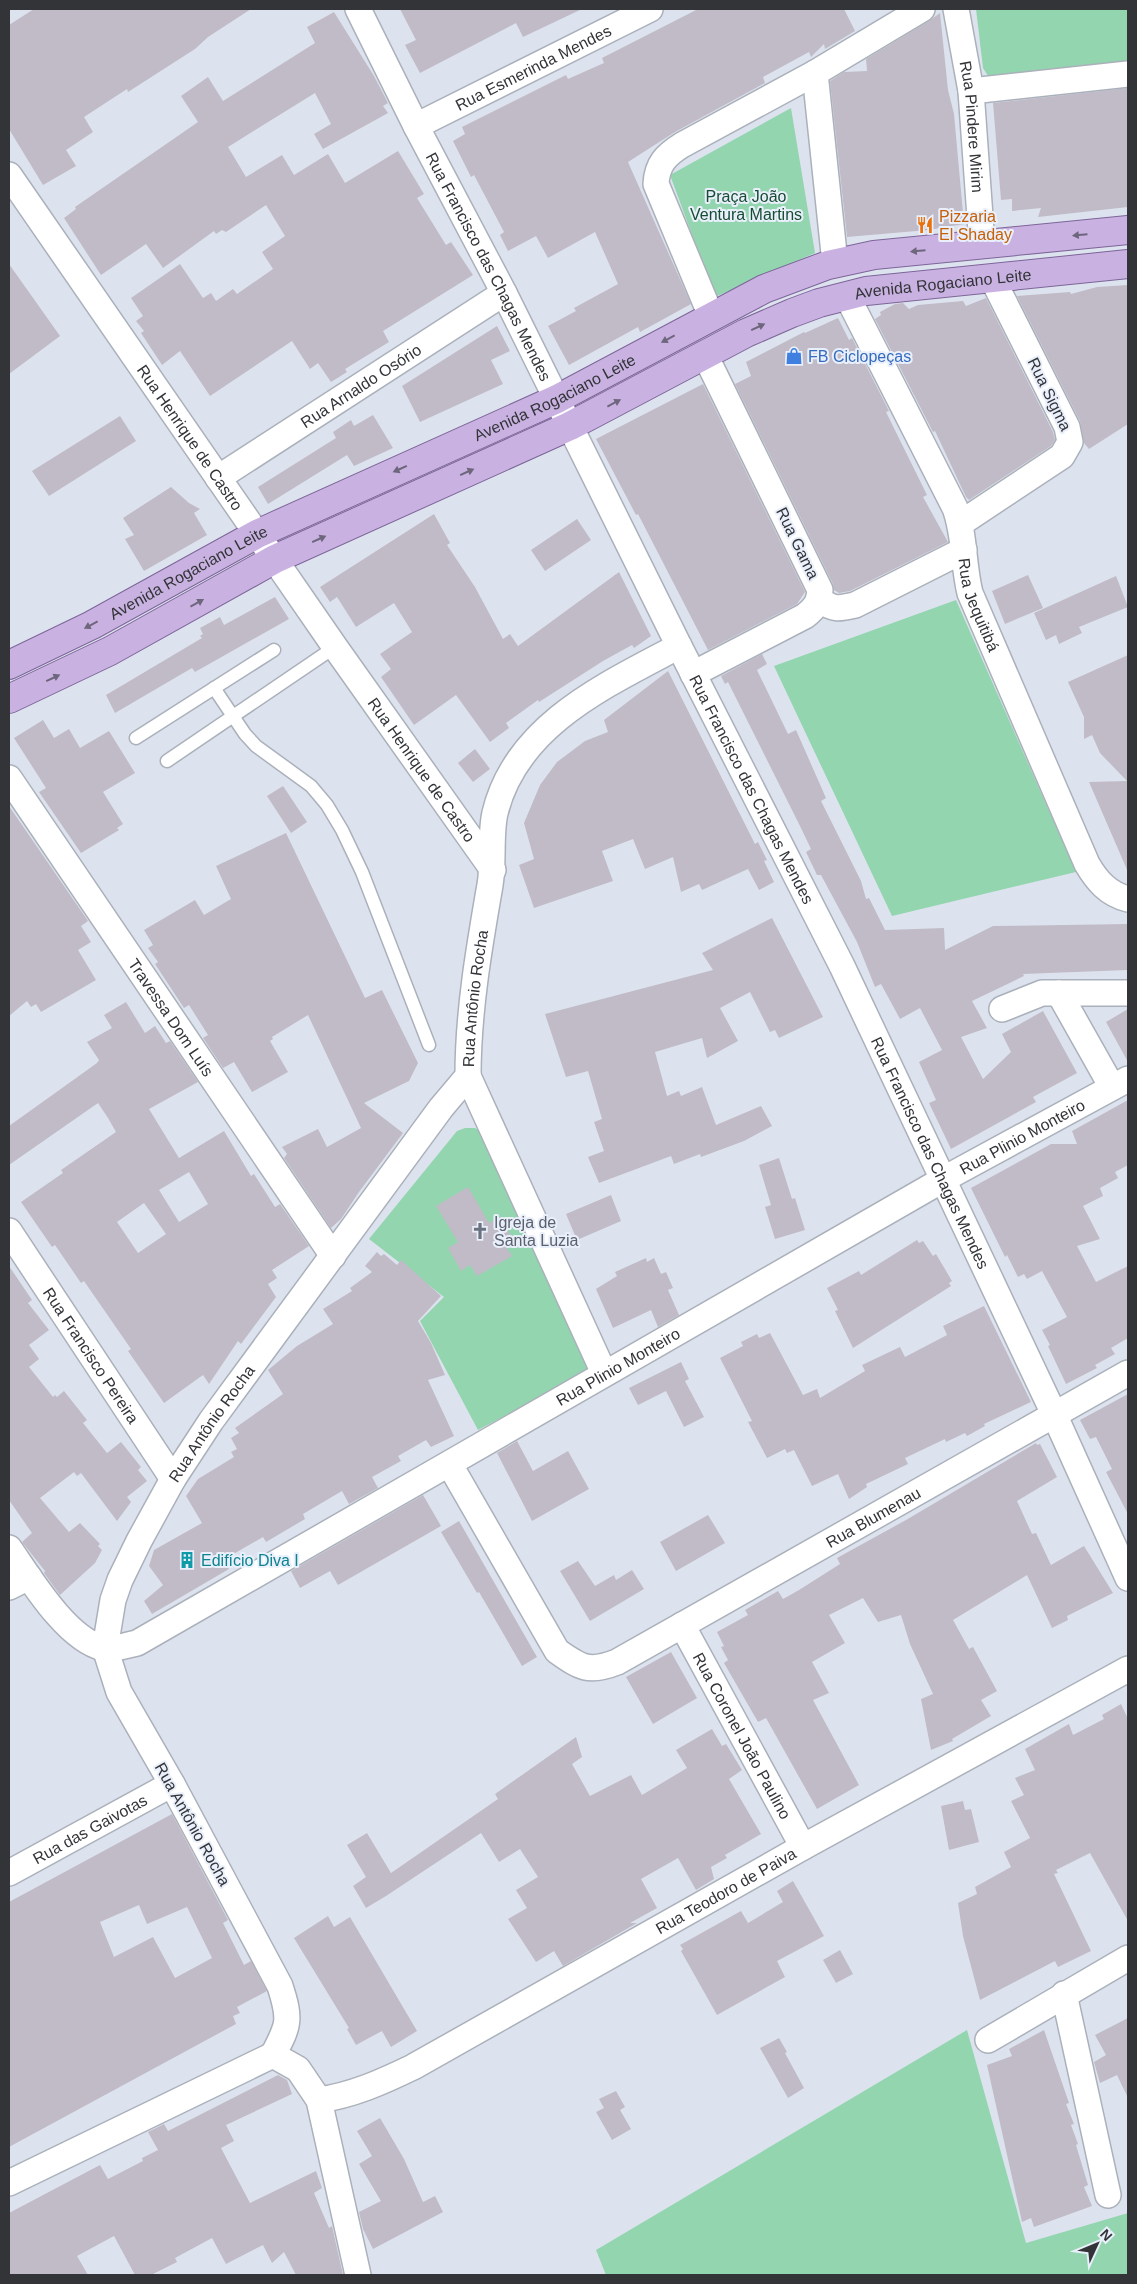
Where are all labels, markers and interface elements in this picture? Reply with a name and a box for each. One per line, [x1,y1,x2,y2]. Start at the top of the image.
street label: Rua Esmerinda Mendes [453,22,614,114]
street label: Rua Pindere Mirim [957,59,986,193]
street label: Rua Francisco das Chagas Mendes [423,150,554,384]
park label: Praça João Ventura Martins [690,188,802,223]
place label: Pizzaria El Shaday [939,208,1012,243]
restaurant icon: Pizzaria El Shaday [915,215,935,235]
one-way arrow [1071,231,1087,239]
one-way arrow [910,247,926,255]
street label: Avenida Rogaciano Leite [853,266,1032,303]
one-way arrow [751,323,765,331]
one-way arrow [661,335,675,343]
street label: Rua Arnaldo Osório [298,341,424,431]
shop icon: FB Ciclopeças [784,346,804,366]
place label: FB Ciclopeças [808,348,911,365]
street label: Avenida Rogaciano Leite [471,351,638,444]
street label: Rua Sigma [1025,355,1075,434]
street label: Rua Henrique de Castro [134,362,246,514]
one-way arrow [606,399,621,407]
one-way arrow [393,465,408,474]
one-way arrow [460,468,474,476]
street label: Rua Gama [773,505,822,582]
street label: Avenida Rogaciano Leite [107,522,270,623]
one-way arrow [312,535,326,543]
street label: Rua Jequitibá [956,557,1002,654]
one-way arrow [189,599,204,607]
one-way arrow [84,621,99,629]
street label: Rua Francisco das Chagas Mendes [686,672,817,907]
one-way arrow [46,674,60,682]
street label: Rua Henrique de Castro [365,695,478,845]
street label: Rua Antônio Rocha [460,929,491,1067]
street label: Travessa Dom Luís [125,956,217,1079]
street label: Rua Francisco das Chagas Mendes [868,1034,992,1272]
street label: Rua Plinio Monteiro [957,1096,1088,1178]
place label: Igreja de Santa Luzia [494,1214,579,1249]
church icon: Igreja de Santa Luzia [470,1221,490,1241]
street label: Rua Francisco Pereira [40,1284,142,1427]
street label: Rua Plinio Monteiro [553,1325,683,1409]
street label: Rua Antônio Rocha [165,1362,258,1485]
street label: Rua Blumenau [823,1484,924,1551]
building icon: Edifício Diva I [177,1550,197,1570]
place label: Edifício Diva I [201,1552,299,1569]
street label: Rua Coronel João Paulino [690,1650,794,1822]
street label: Rua Antônio Rocha [152,1760,233,1889]
street label: Rua das Gaivotas [30,1791,150,1867]
street label: Rua Teodoro de Paiva [653,1845,799,1937]
north arrow [1072,2219,1122,2269]
text: N [1097,2226,1116,2244]

